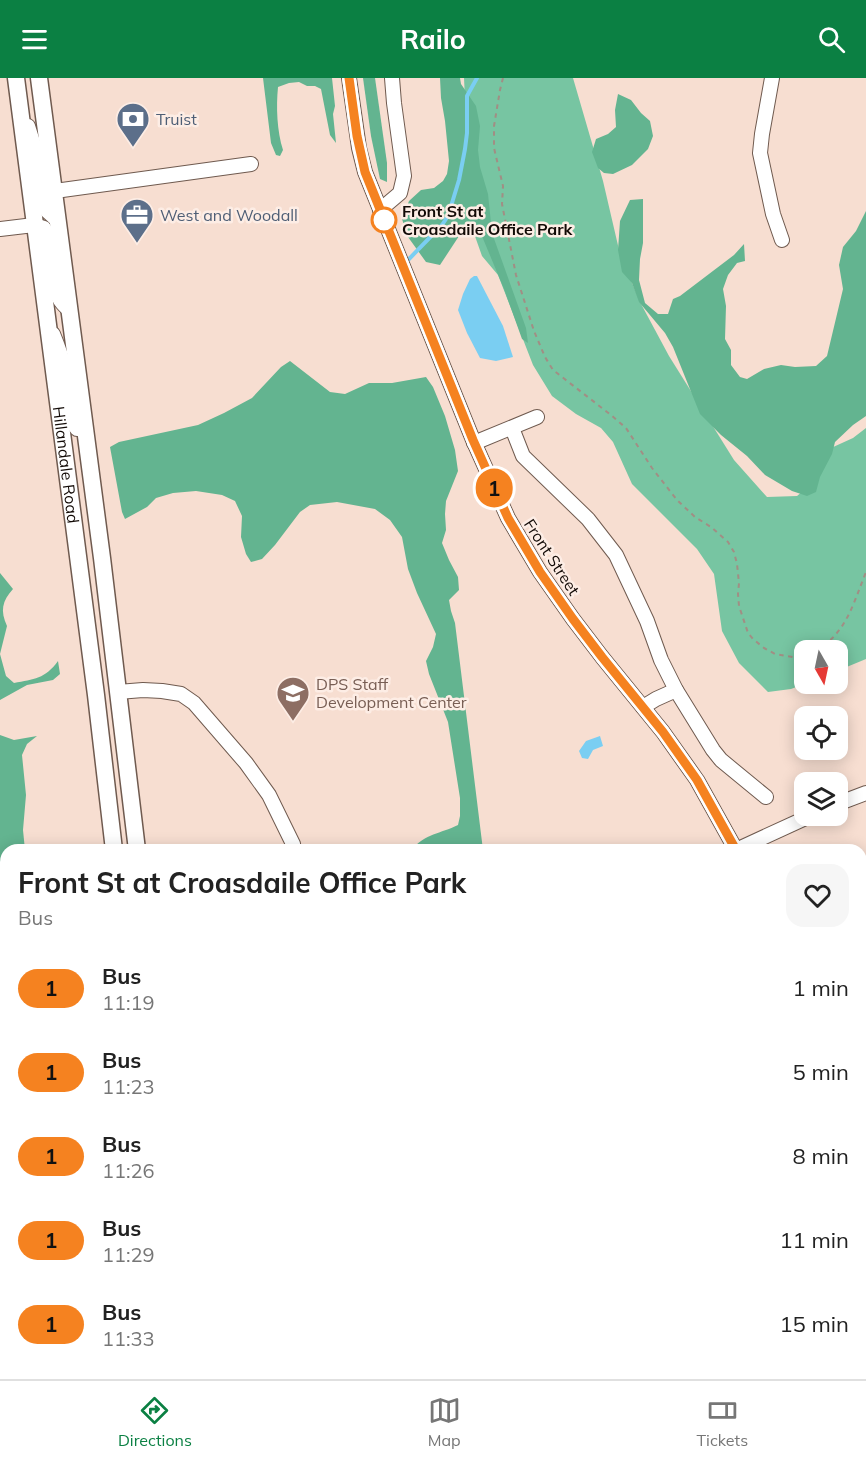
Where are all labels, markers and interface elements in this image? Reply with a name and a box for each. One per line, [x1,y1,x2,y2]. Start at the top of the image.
text: Railo [400,22,466,56]
icon: menu [18,23,51,56]
icon: search [815,23,848,56]
bank icon: Truist [115,101,151,148]
place label: Truist [156,109,197,129]
office icon: West and Woodall [119,197,155,244]
place label: Front St at Croasdaile Office Park [402,201,574,239]
place label: West and Woodall [160,205,298,225]
marker: Front St at Croasdaile Office Park [371,207,397,233]
street label: Hillandale Road [49,405,84,525]
line badge: 1 [474,468,514,508]
text: 1 [488,475,500,501]
street label: Front Street [520,515,584,599]
north arrow [794,640,848,694]
map controls [794,640,848,826]
place label: DPS Staff Development Center [316,674,467,712]
school or university icon: DPS Staff Development Center [275,675,311,722]
button: locate [794,706,848,760]
button: layers [794,772,848,826]
button: heart [786,864,849,927]
text: Front St at Croasdaile Office Park [18,865,466,900]
text: Bus [18,905,53,930]
text: Bus [102,962,141,990]
text: 1 min [793,974,849,1002]
text: 1 [45,975,57,1001]
text: 11:19 [102,990,155,1015]
text: Bus [102,1046,141,1074]
text: 5 min [793,1058,849,1086]
text: 1 [45,1059,57,1085]
text: 11:23 [102,1074,155,1099]
text: Bus [102,1130,141,1158]
text: 8 min [793,1142,849,1170]
text: 1 [45,1143,57,1169]
text: 11:26 [102,1158,155,1183]
text: Bus [102,1214,141,1242]
text: 11 min [779,1226,849,1254]
text: 1 [45,1227,57,1253]
text: 11:29 [102,1242,155,1267]
text: Bus [102,1298,141,1326]
text: 15 min [779,1310,849,1338]
text: 1 [45,1311,57,1337]
text: 11:33 [102,1326,155,1351]
tab: Directions [118,1394,192,1450]
tab: Map [428,1394,461,1450]
tab: Tickets [696,1394,748,1450]

